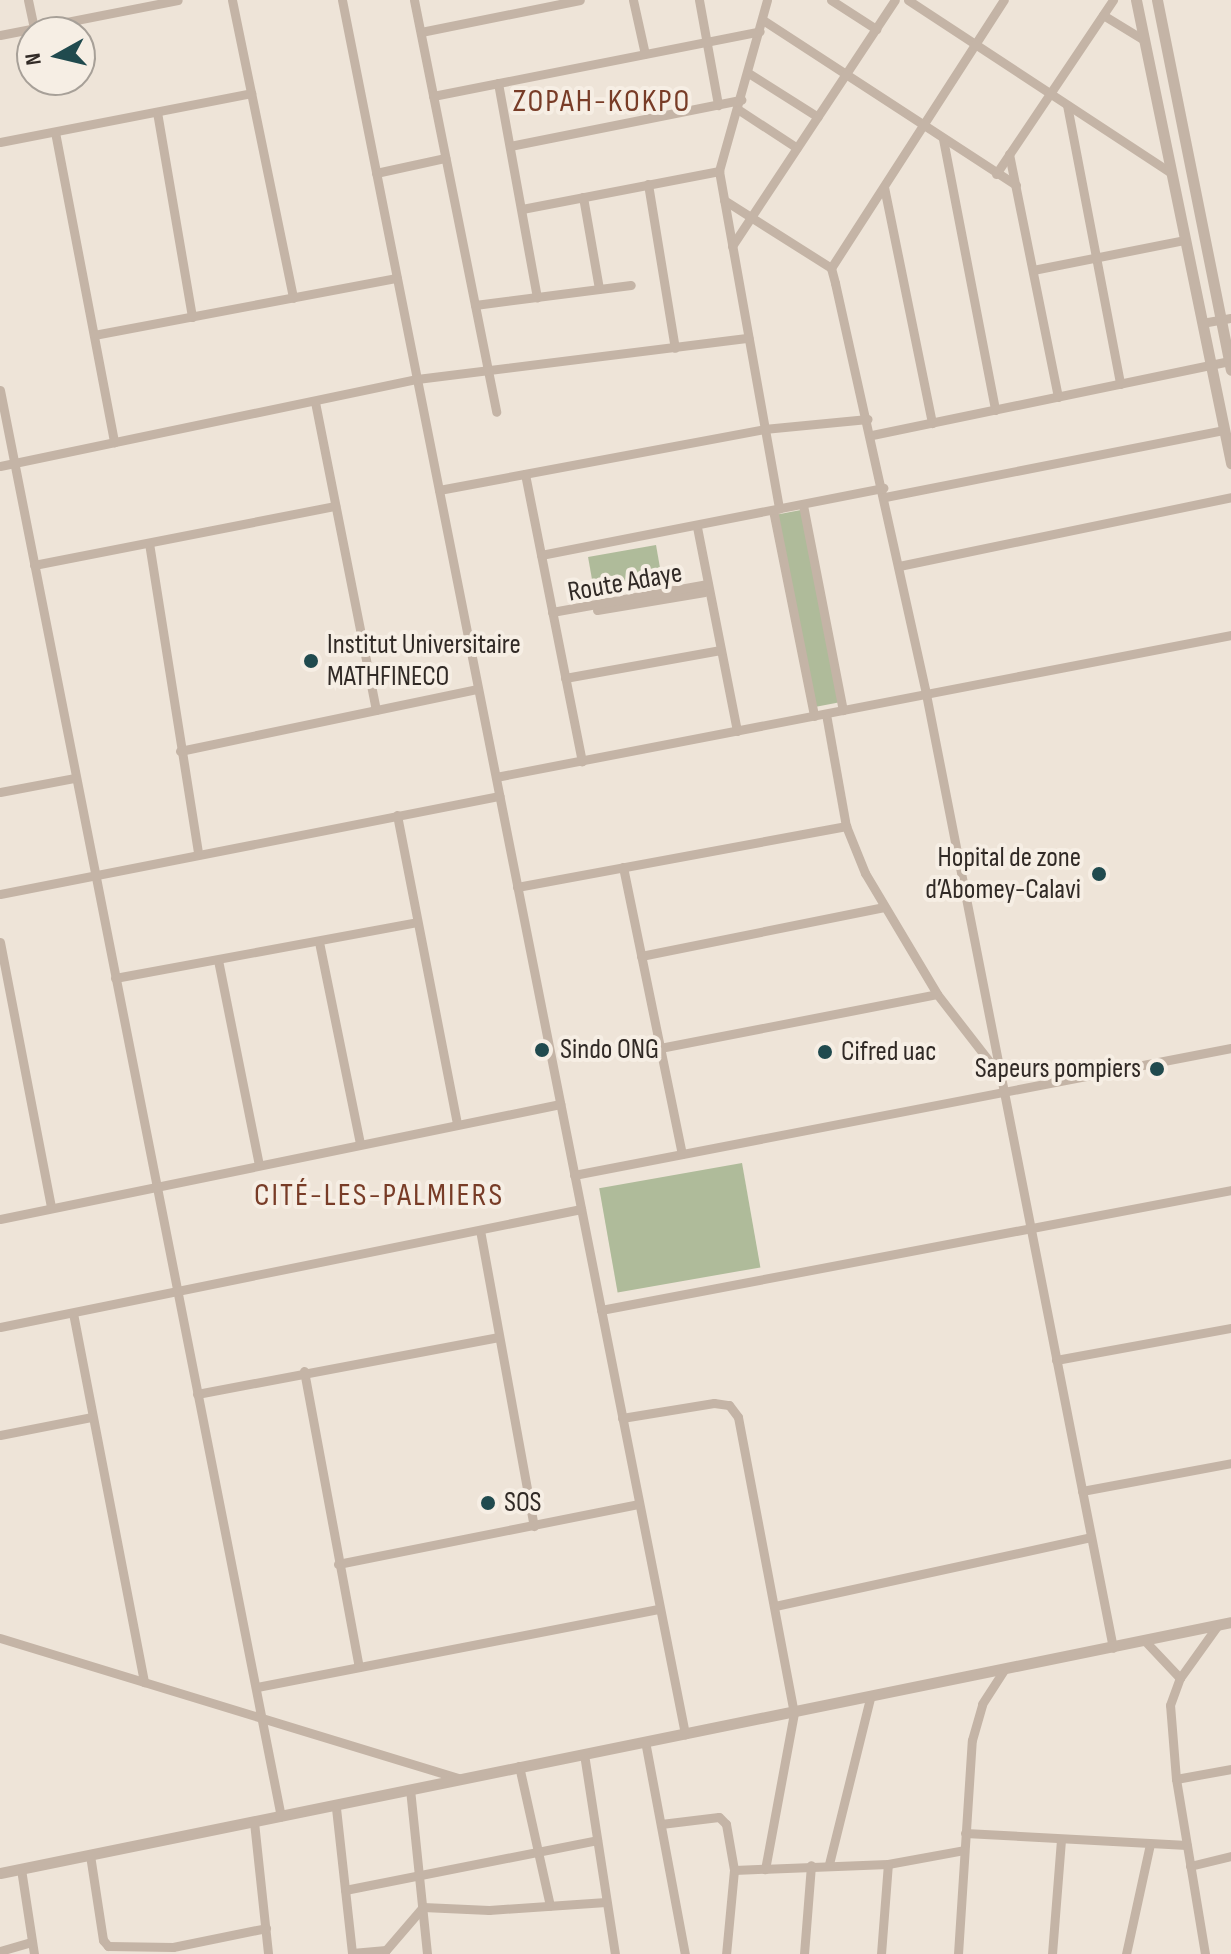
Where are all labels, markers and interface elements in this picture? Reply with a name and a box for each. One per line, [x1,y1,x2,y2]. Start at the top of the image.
north arrow [16,16,96,96]
text: N [20,51,48,67]
district label: ZOPAH-KOKPO [513,83,691,121]
street label: Route Adaye [565,556,685,610]
place label: Institut Universitaire MATHFINECO [327,628,521,694]
marker: Institut Universitaire MATHFINECO [302,652,320,670]
place label: Hopital de zone d’Abomey-Calavi [925,841,1081,907]
marker: Hopital de zone d’Abomey-Calavi [1088,863,1110,885]
place label: Sindo ONG [560,1033,659,1067]
place label: Cifred uac [841,1035,937,1069]
marker: Sindo ONG [531,1039,553,1061]
marker: Cifred uac [816,1043,834,1061]
place label: Sapeurs pompiers [975,1052,1141,1086]
marker: Sapeurs pompiers [1148,1060,1166,1078]
district label: CITÉ-LES-PALMIERS [254,1177,504,1215]
place label: SOS [504,1486,542,1520]
marker: SOS [479,1494,497,1512]

